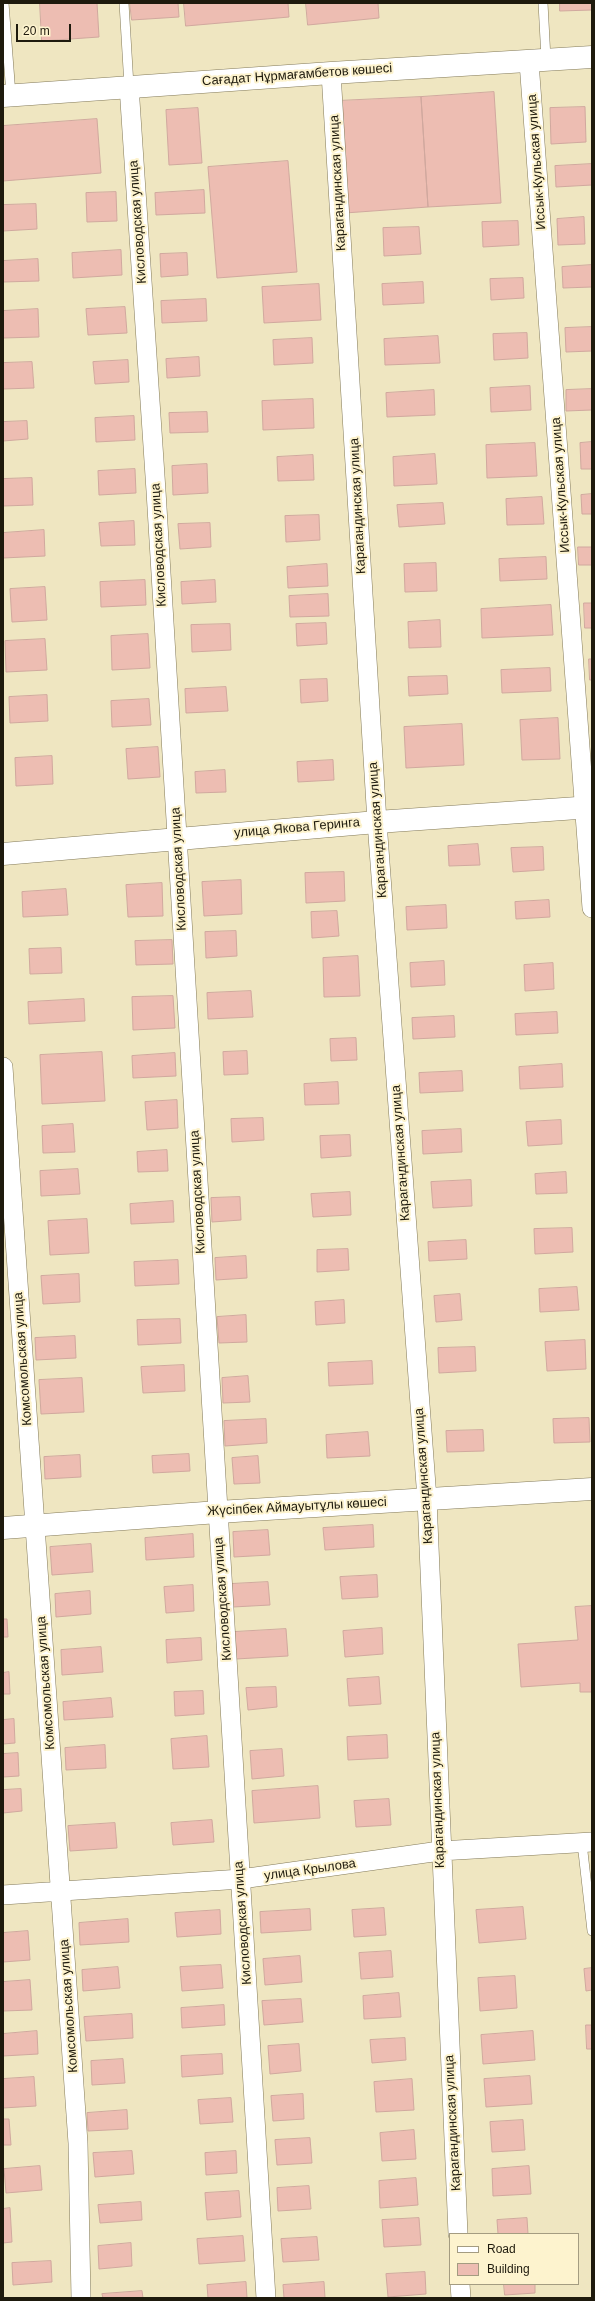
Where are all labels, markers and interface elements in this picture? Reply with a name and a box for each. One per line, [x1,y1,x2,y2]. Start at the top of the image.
scale bar [18,16,73,42]
text: 20 m [23,24,50,38]
street label: Сағадат Нұрмағамбетов көшесі [201,61,393,89]
street label: Иссык-Кульская улица [524,94,550,230]
street label: Карагандинская улица [327,115,349,251]
street label: Кисловодская улица [126,160,150,284]
street label: Иссык-Кульская улица [548,417,574,553]
street label: Карагандинская улица [347,438,369,574]
street label: Кисловодская улица [148,483,170,607]
street label: Карагандинская улица [365,761,391,899]
street label: Кисловодская улица [168,807,190,931]
street label: улица Якова Геринга [233,815,361,841]
street label: Карагандинская улица [388,1084,414,1222]
street label: Кисловодская улица [187,1130,209,1254]
street label: Комсомольская улица [11,1292,35,1426]
street label: Карагандинская улица [411,1407,437,1545]
street label: Жүсіпбек Аймауытұлы көшесі [207,1495,387,1519]
street label: Кисловодская улица [211,1537,235,1661]
street label: Комсомольская улица [34,1616,58,1750]
street label: Карагандинская улица [428,1732,448,1868]
street label: улица Крылова [263,1856,357,1884]
street label: Кисловодская улица [231,1861,255,1985]
street label: Комсомольская улица [57,1939,81,2073]
street label: Карагандинская улица [442,2055,464,2191]
legend [449,2233,579,2285]
text: Road [487,2242,516,2256]
text: Building [487,2262,530,2276]

